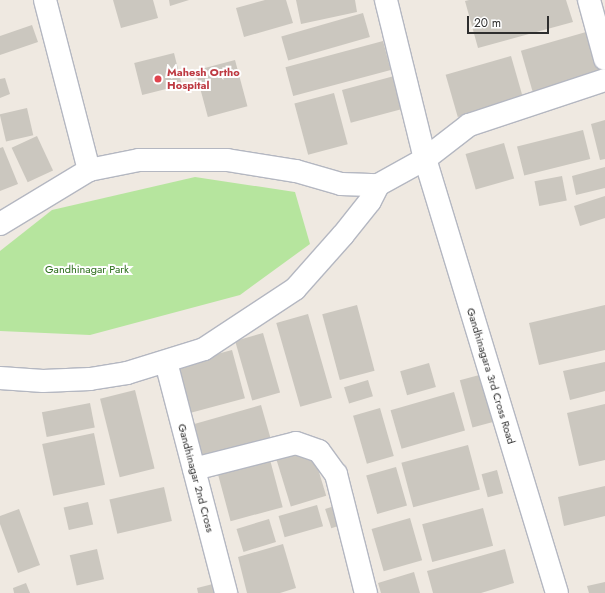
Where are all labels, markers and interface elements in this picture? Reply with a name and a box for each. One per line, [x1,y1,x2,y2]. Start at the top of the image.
scale bar [469,8,551,34]
text: 20 m [474,14,501,32]
place label: Mahesh Ortho Hospital [167,66,240,92]
marker: Mahesh Ortho Hospital [152,73,164,85]
park label: Gandhinagar Park [45,262,129,276]
street label: Gandhinagara 3rd Cross Road [464,306,518,446]
street label: Gandhinagar 2nd Cross [175,422,217,534]

